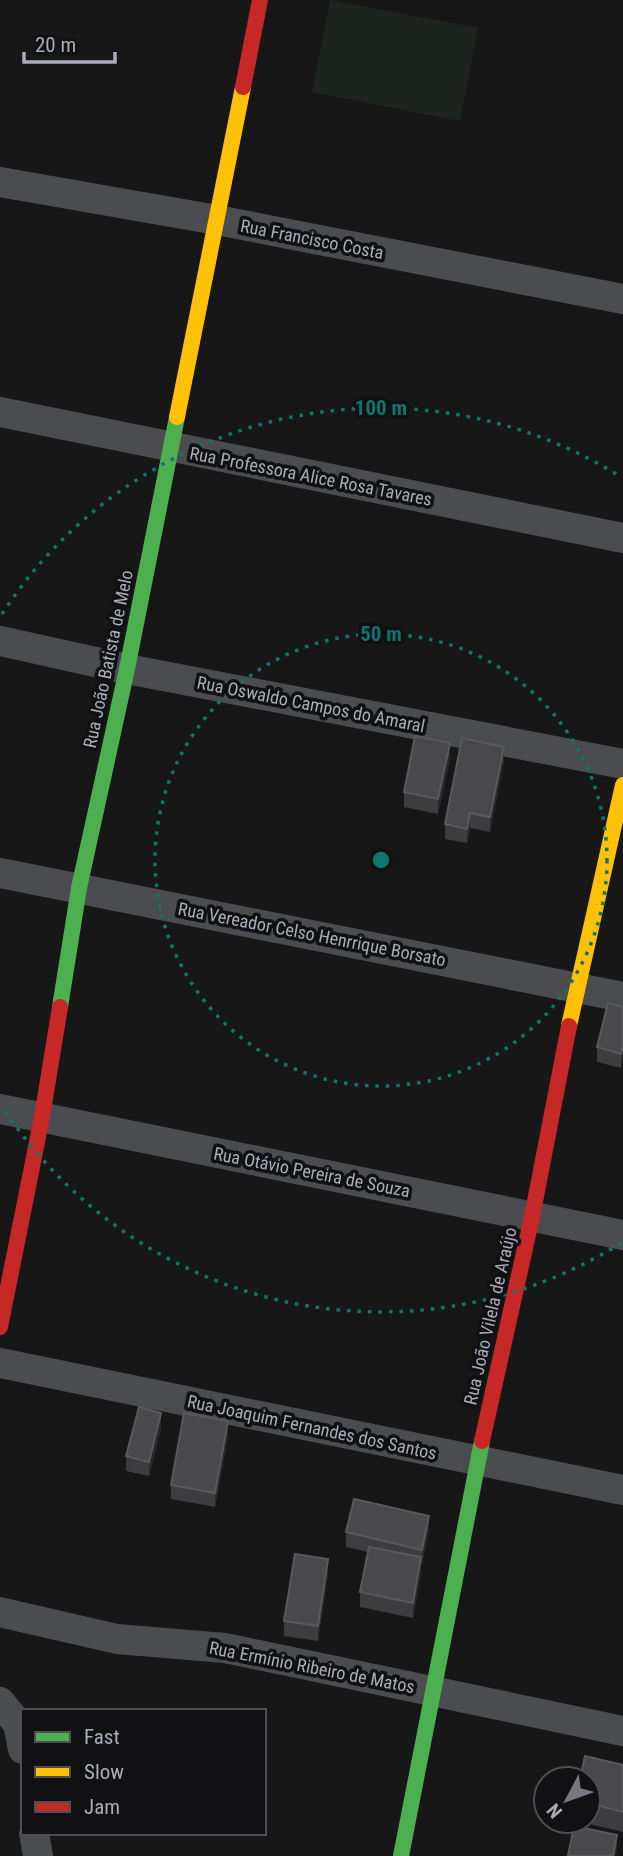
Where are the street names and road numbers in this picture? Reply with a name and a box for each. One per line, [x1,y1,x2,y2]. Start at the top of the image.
street label: Rua Francisco Costa [239,215,385,263]
street label: Rua Professora Alice Rosa Tavares [188,442,434,510]
street label: Rua João Batista de Melo [79,568,137,750]
street label: Rua Oswaldo Campos do Amaral [195,672,427,736]
street label: Rua Vereador Celso Henrrique Borsato [176,898,448,970]
street label: Rua Otávio Pereira de Souza [212,1143,412,1201]
street label: Rua João Vilela de Araújo [459,1225,521,1407]
street label: Rua Joaquim Fernandes dos Santos [185,1390,439,1464]
street label: Rua Ermínio Ribeiro de Matos [207,1637,417,1697]

